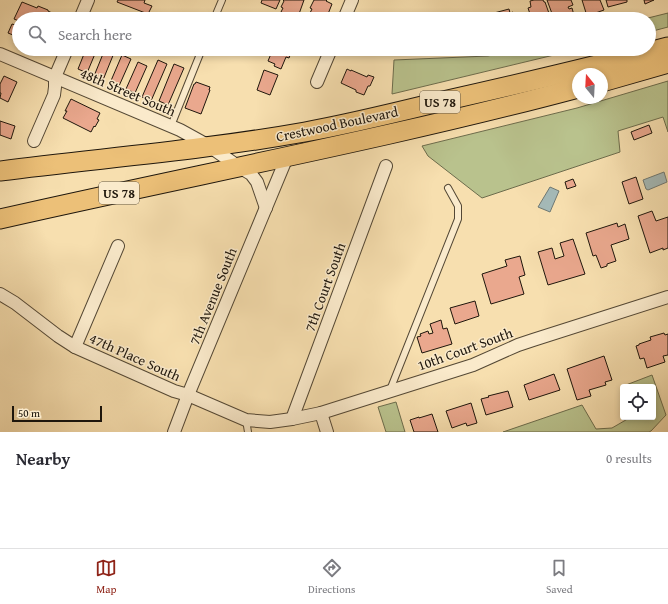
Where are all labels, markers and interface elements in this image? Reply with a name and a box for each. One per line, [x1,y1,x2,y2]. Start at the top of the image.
search box [12,12,656,56]
icon: search [26,23,48,45]
text: Search here [58,24,132,45]
street label: 48th Street South [77,63,179,121]
north arrow [572,68,608,104]
road number: US 78 [420,91,460,113]
street label: Crestwood Boulevard [274,101,400,147]
road number: US 78 [99,182,139,204]
street label: 7th Court South [300,240,350,334]
street label: 7th Avenue South [184,244,242,348]
street label: 10th Court South [415,322,515,375]
street label: 47th Place South [86,328,184,386]
map controls [620,384,656,420]
button: locate [620,384,656,420]
scale bar [12,404,102,423]
text: 50 m [18,405,40,421]
text: Nearby [16,446,70,471]
text: 0 results [606,449,652,468]
tab: Map [95,557,117,597]
tab: Directions [308,557,355,597]
tab: Saved [546,557,573,597]

